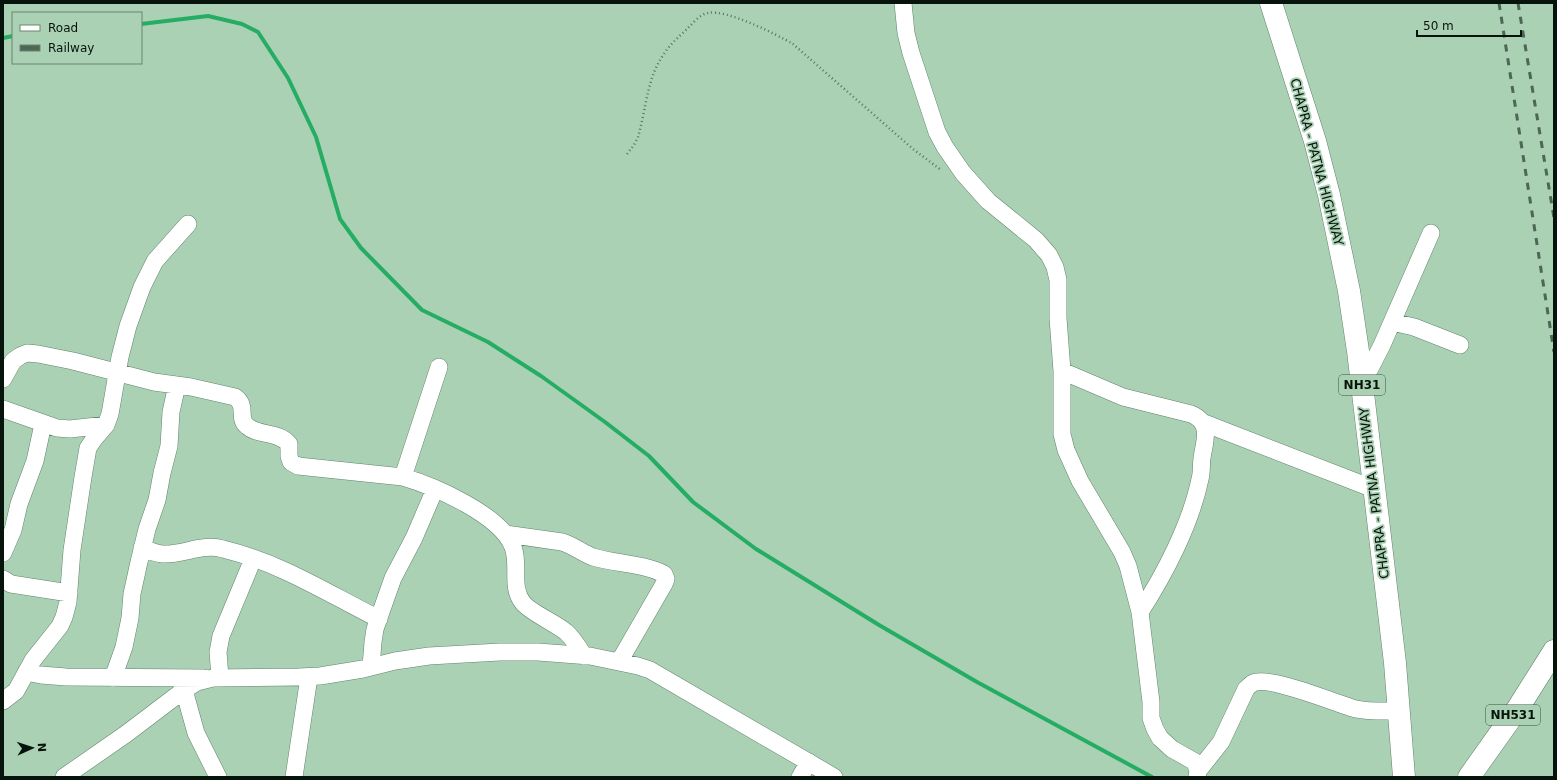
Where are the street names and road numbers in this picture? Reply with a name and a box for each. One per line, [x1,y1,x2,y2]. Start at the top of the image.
street label: CHAPRA - PATNA HIGHWAY [1287,77,1347,248]
road number: NH31 [1339,375,1385,395]
street label: CHAPRA - PATNA HIGHWAY [1356,406,1392,580]
road number: NH531 [1486,705,1540,725]

